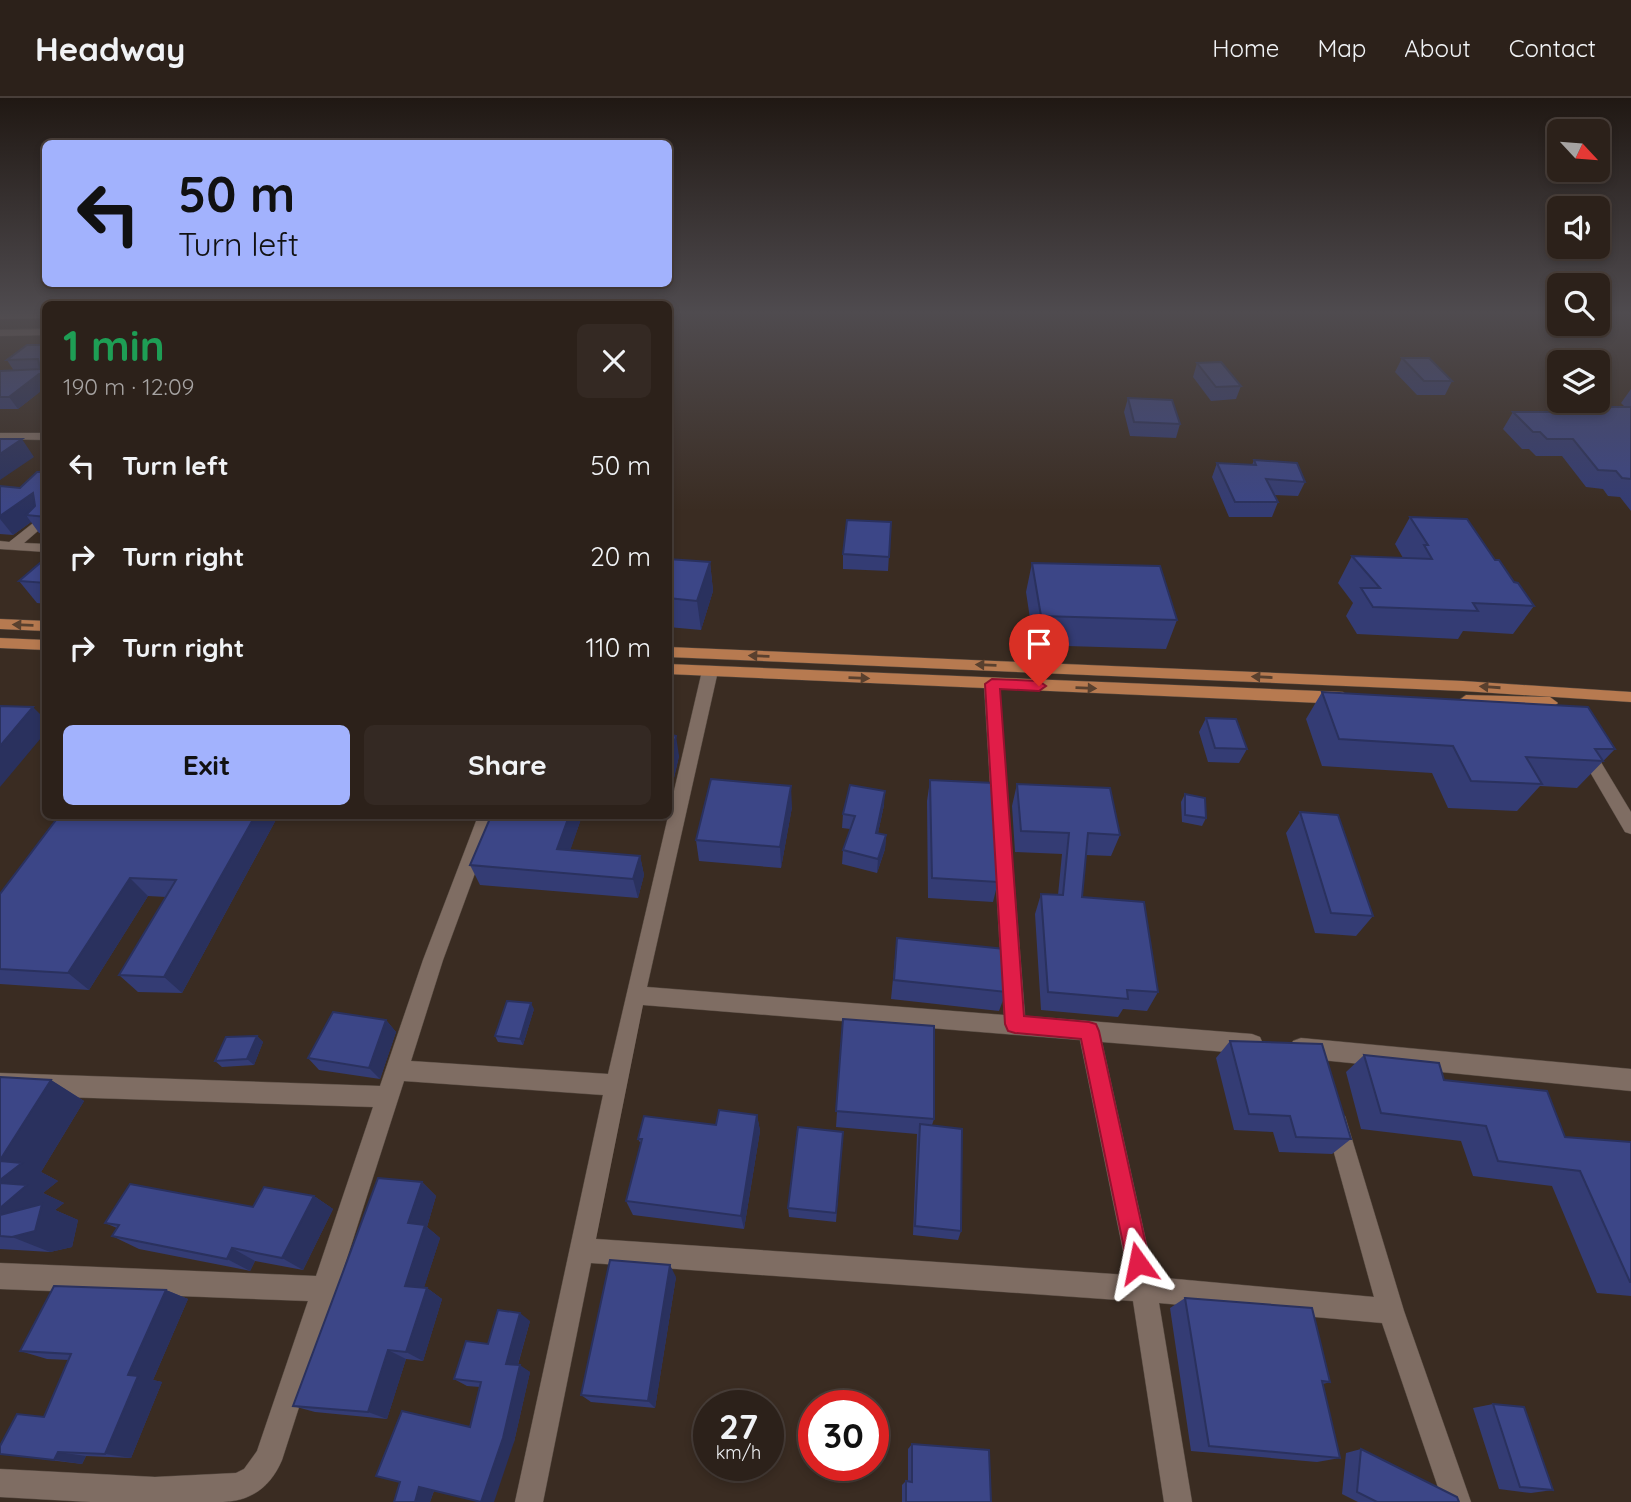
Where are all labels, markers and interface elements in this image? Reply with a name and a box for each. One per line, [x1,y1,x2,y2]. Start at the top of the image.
text: Headway [35,28,185,69]
text: Home [1212,33,1279,63]
text: Map [1317,33,1366,63]
text: About [1404,33,1471,63]
text: Contact [1509,33,1596,63]
north arrow [1547,119,1610,182]
map controls [1547,119,1610,413]
text: 50 m [178,163,295,224]
icon: left [63,168,154,259]
button: sound [1547,196,1610,259]
text: Turn left [178,224,299,264]
button: search [1547,273,1610,336]
text: 1 min [63,319,165,372]
button: close [577,324,651,398]
button: layers [1547,350,1610,413]
text: 190 m · 12:09 [63,372,194,401]
icon: left [63,447,101,485]
text: Turn left [122,449,229,482]
text: 50 m [591,449,651,482]
icon: right [63,538,101,576]
text: Turn right [122,540,244,573]
text: 20 m [590,540,651,573]
pin [1009,614,1069,686]
one-way arrow [12,620,34,631]
icon: arrive [1020,625,1058,663]
icon: right [63,629,101,667]
text: Turn right [122,631,244,664]
text: 110 m [585,631,651,664]
one-way arrow [748,650,770,661]
one-way arrow [975,660,997,671]
one-way arrow [1251,671,1273,682]
one-way arrow [848,672,870,683]
one-way arrow [1076,682,1098,693]
one-way arrow [1478,682,1500,693]
button: Exit [63,725,350,805]
button: Share [364,725,651,805]
position arrow [1101,1226,1175,1300]
speed limit sign: 30 [798,1390,889,1481]
text: 27 [719,1404,758,1448]
text: km/h [716,1441,761,1464]

